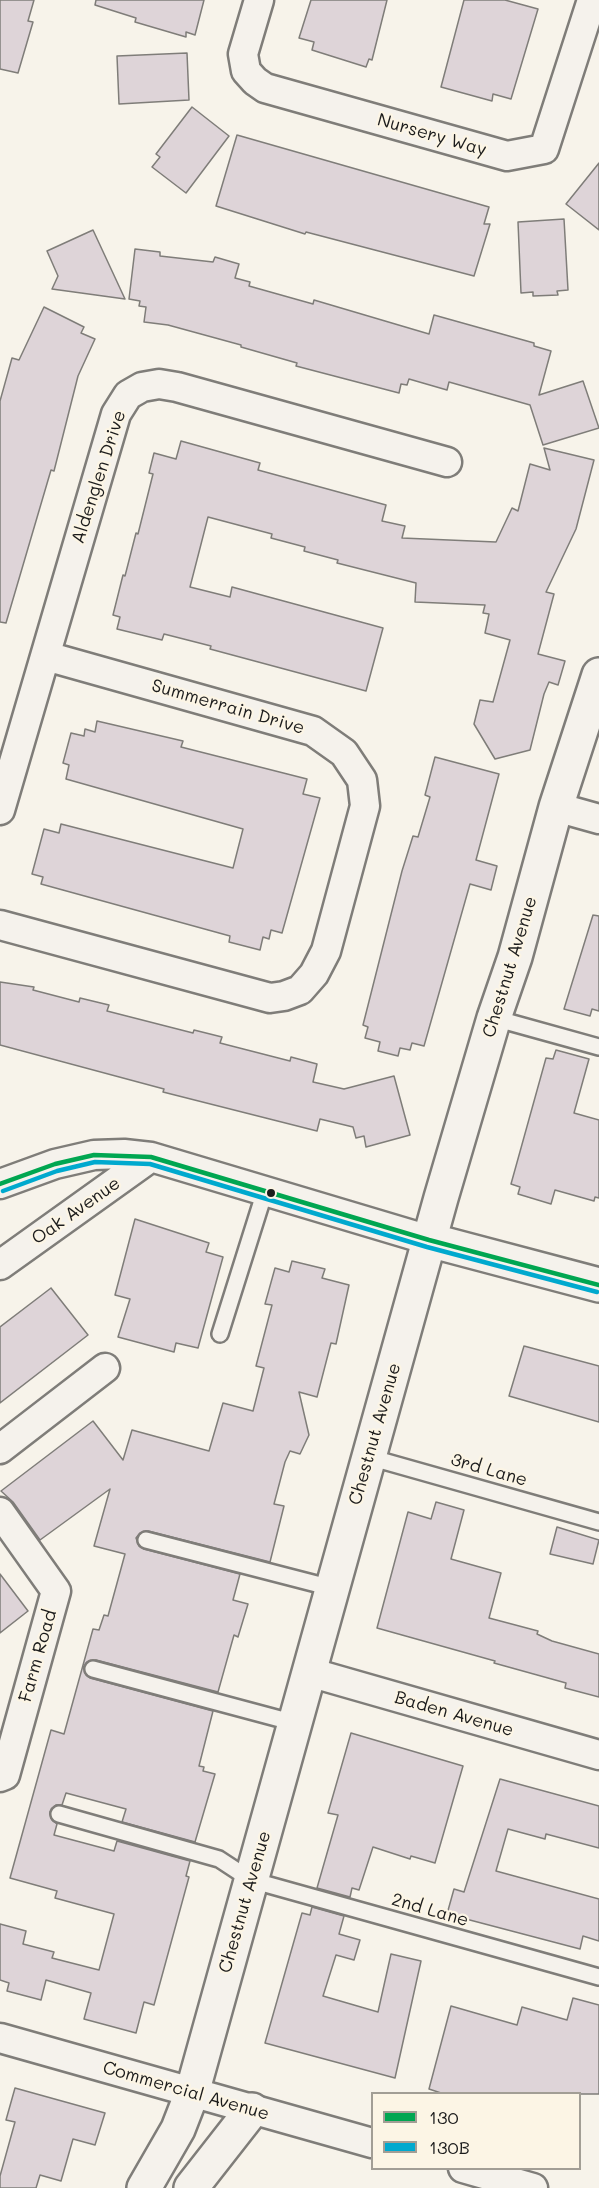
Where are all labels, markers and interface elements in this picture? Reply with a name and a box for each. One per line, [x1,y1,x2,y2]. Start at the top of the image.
street label: Nursery Way [375,109,489,161]
street label: Aldenglen Drive [67,408,131,546]
street label: Summerrain Drive [149,675,307,739]
street label: Chestnut Avenue [478,894,542,1040]
street label: Oak Avenue [28,1173,124,1249]
unlabelled marker [265,1187,277,1199]
street label: Chestnut Avenue [344,1361,406,1507]
street label: 3rd Lane [448,1449,530,1491]
street label: Farm Road [14,1607,62,1705]
street label: Baden Avenue [392,1687,516,1741]
street label: Chestnut Avenue [214,1829,276,1975]
street label: 2nd Lane [389,1889,471,1931]
street label: Commercial Avenue [100,2057,272,2125]
legend [371,2092,581,2170]
text: 130 [429,2105,459,2129]
text: 130B [429,2135,470,2159]

